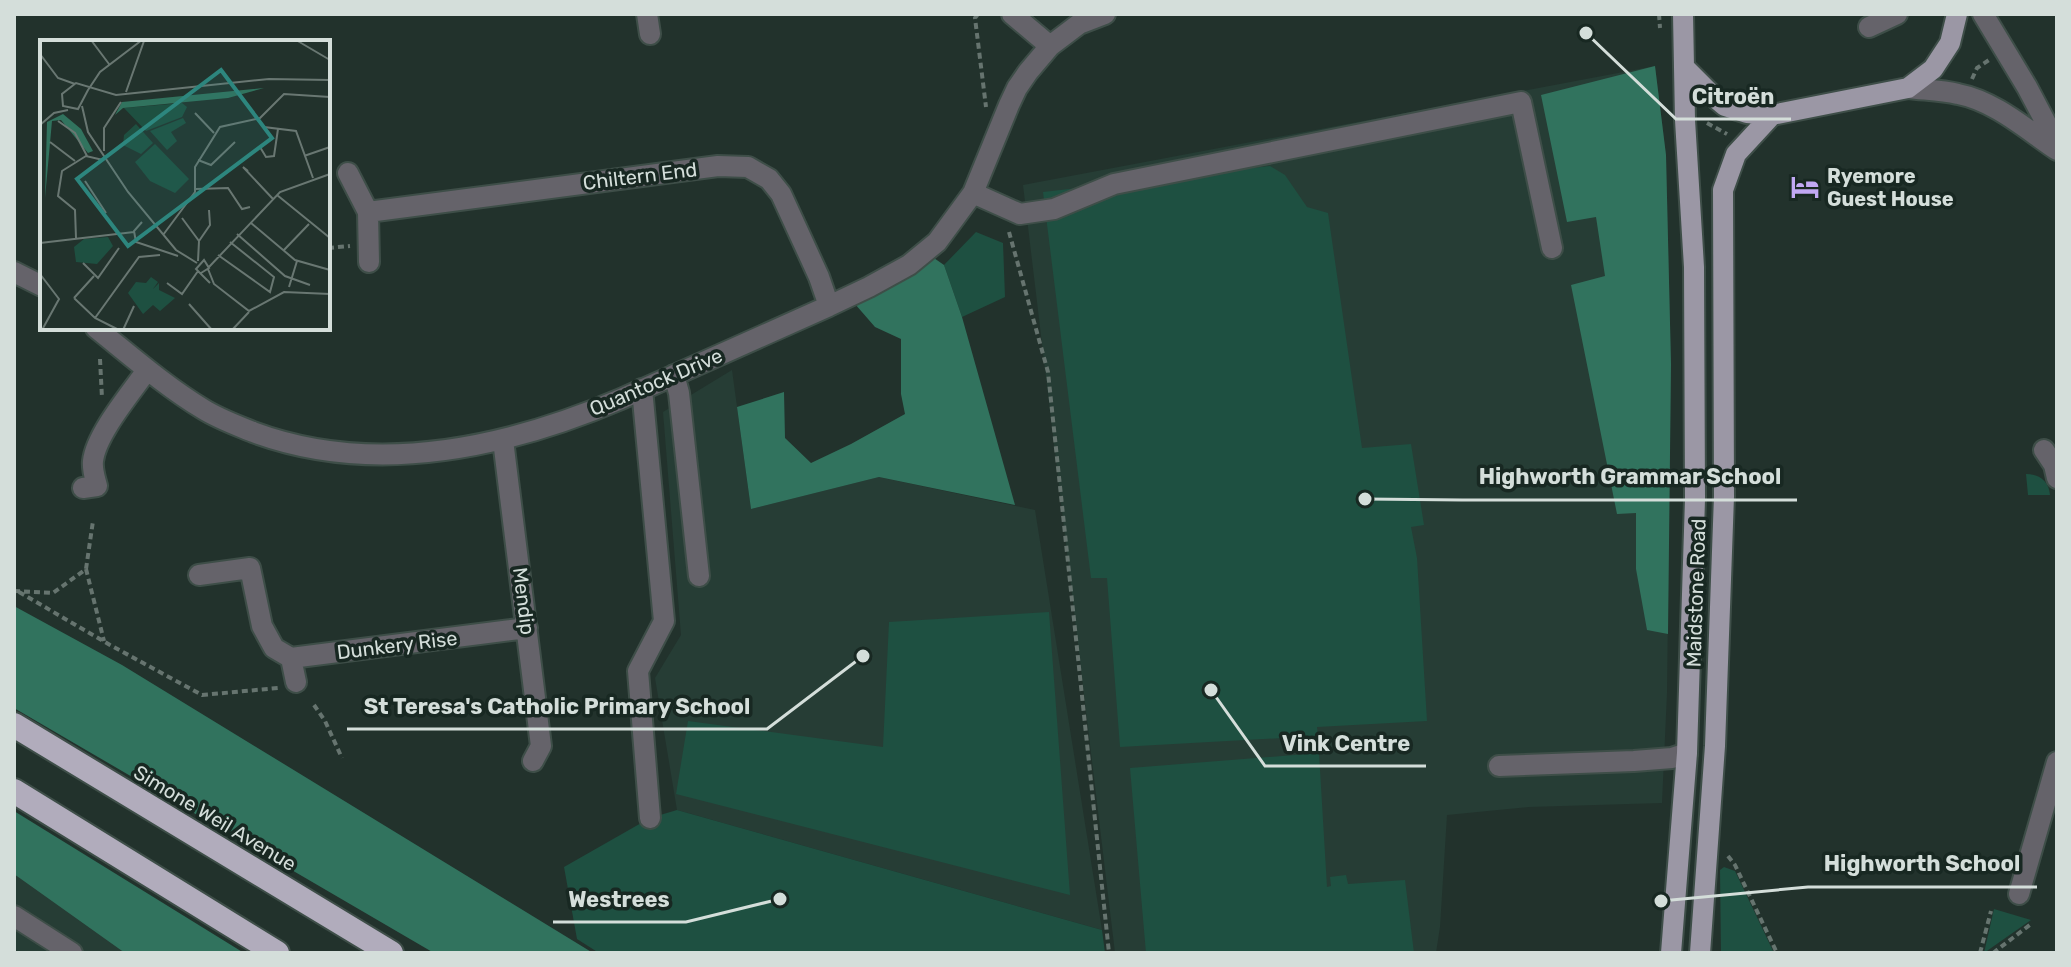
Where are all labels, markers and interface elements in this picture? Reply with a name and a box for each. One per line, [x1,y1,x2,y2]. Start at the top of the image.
inset map [40,40,330,330]
callout: Citroën [1676,73,1791,119]
text: Citroën [1692,83,1774,110]
street label: Chiltern End [581,157,699,195]
place label: Ryemore Guest House [1827,164,1954,211]
hotel icon: Ryemore Guest House [1790,172,1820,202]
street label: Quantock Drive [586,343,726,421]
callout: Highworth Grammar School [1462,454,1797,500]
text: Highworth Grammar School [1479,463,1781,490]
street label: Maidstone Road [1681,518,1711,668]
street label: Mendip [508,566,540,636]
street label: Dunkery Rise [335,626,459,664]
callout: St Teresa's Catholic Primary School [347,683,767,729]
text: St Teresa's Catholic Primary School [364,693,750,720]
callout: Vink Centre [1265,720,1426,766]
text: Vink Centre [1282,730,1410,757]
street label: Simone Weil Avenue [129,760,301,876]
callout: Highworth School [1808,841,2037,887]
text: Highworth School [1824,850,2020,877]
callout: Westrees [553,876,686,922]
text: Westrees [568,886,670,913]

